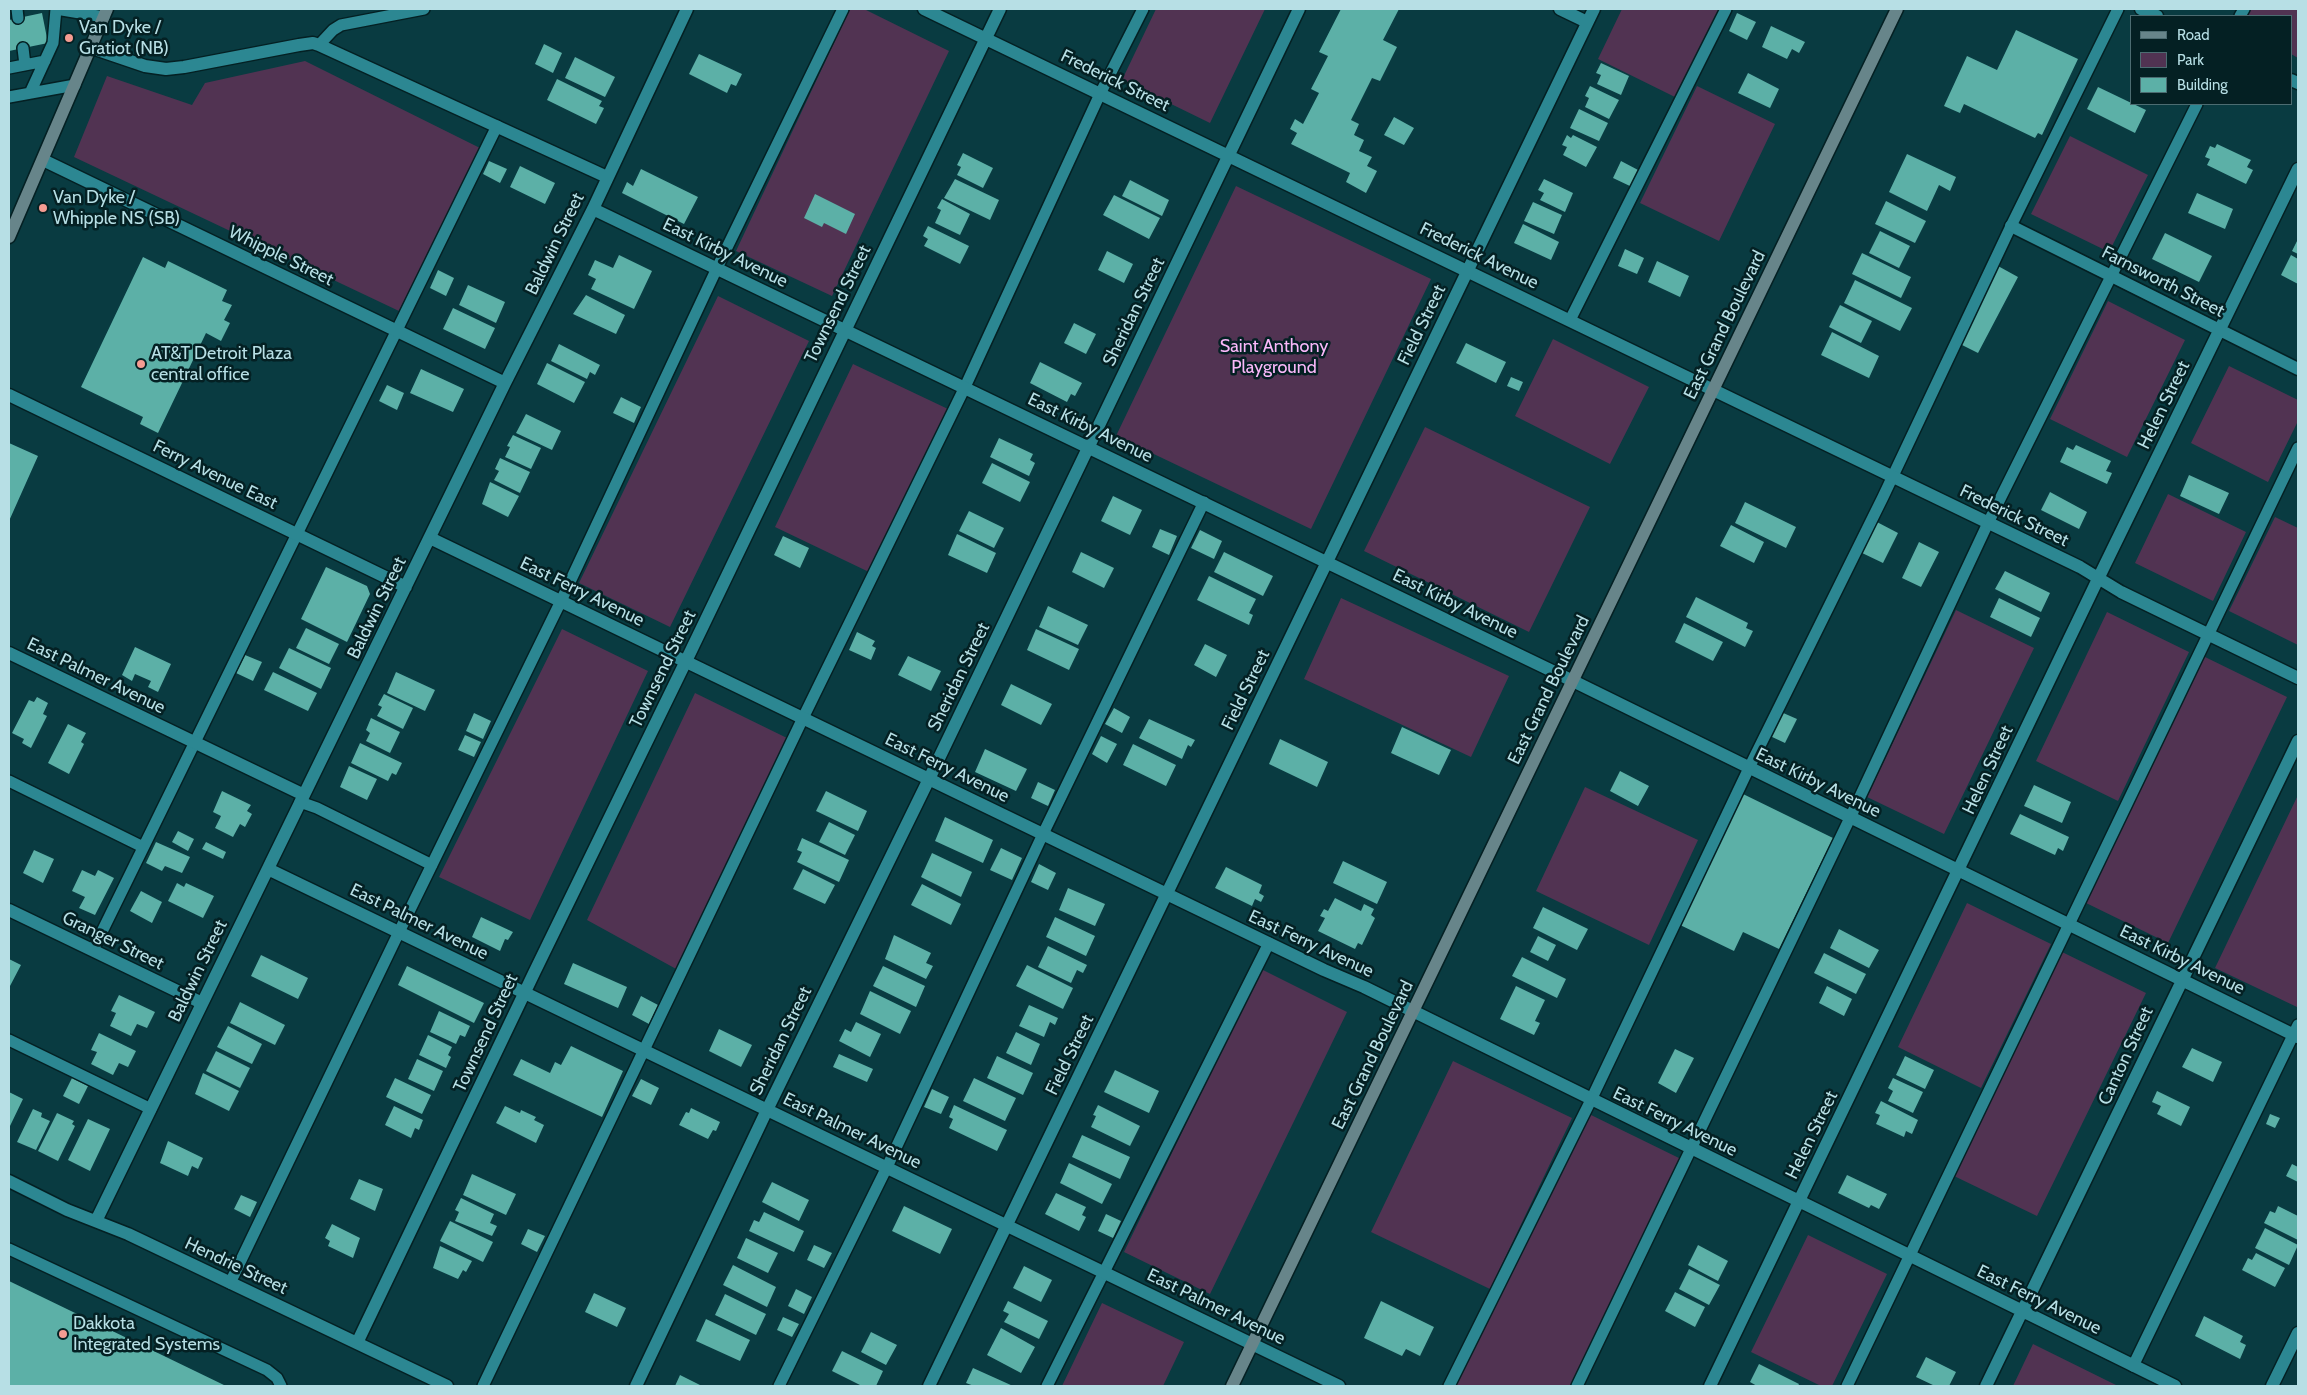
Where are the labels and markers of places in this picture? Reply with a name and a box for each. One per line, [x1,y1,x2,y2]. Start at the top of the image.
place label: Van Dyke / Gratiot (NB) [79,17,169,59]
marker: Van Dyke / Gratiot (NB) [63,32,75,44]
place label: Van Dyke / Whipple NS (SB) [53,187,180,230]
marker: Van Dyke / Whipple NS (SB) [37,202,49,214]
place label: AT&T Detroit Plaza central office [151,343,292,386]
marker: AT&T Detroit Plaza central office [135,358,147,370]
place label: Dakkota Integrated Systems [73,1313,220,1356]
marker: Dakkota Integrated Systems [57,1328,69,1340]

